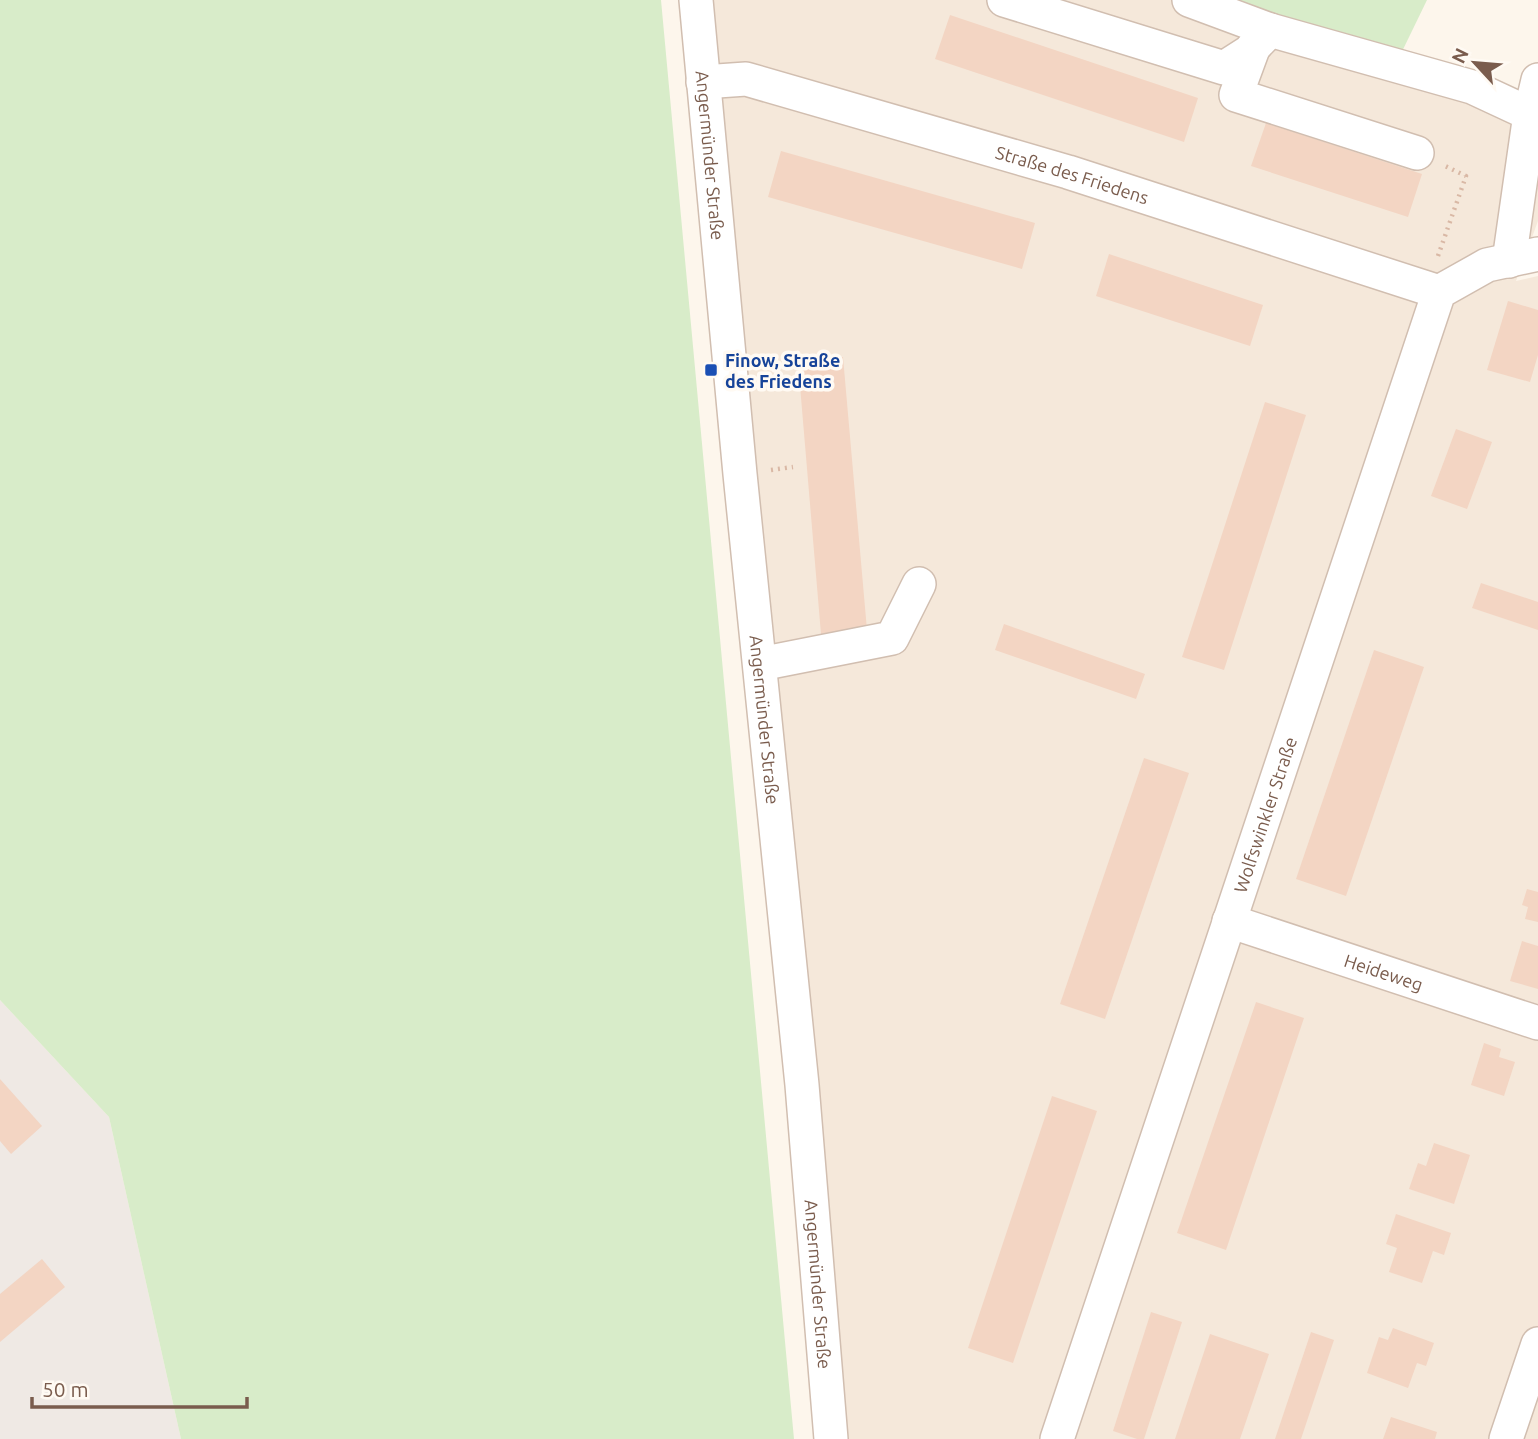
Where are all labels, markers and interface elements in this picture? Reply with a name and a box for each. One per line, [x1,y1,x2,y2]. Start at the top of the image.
north arrow [1440,28,1510,98]
text: N [1447,44,1473,67]
street label: Angermünder Straße [693,70,728,241]
street label: Straße des Friedens [993,142,1151,207]
place label: Finow, Straße des Friedens [725,350,840,391]
marker: Finow, Straße des Friedens [703,362,719,378]
street label: Angermünder Straße [746,634,783,805]
street label: Wolfswinkler Straße [1230,734,1300,895]
street label: Heideweg [1342,950,1426,994]
street label: Angermünder Straße [801,1199,835,1370]
scale bar [32,1366,247,1410]
text: 50 m [42,1377,89,1401]

